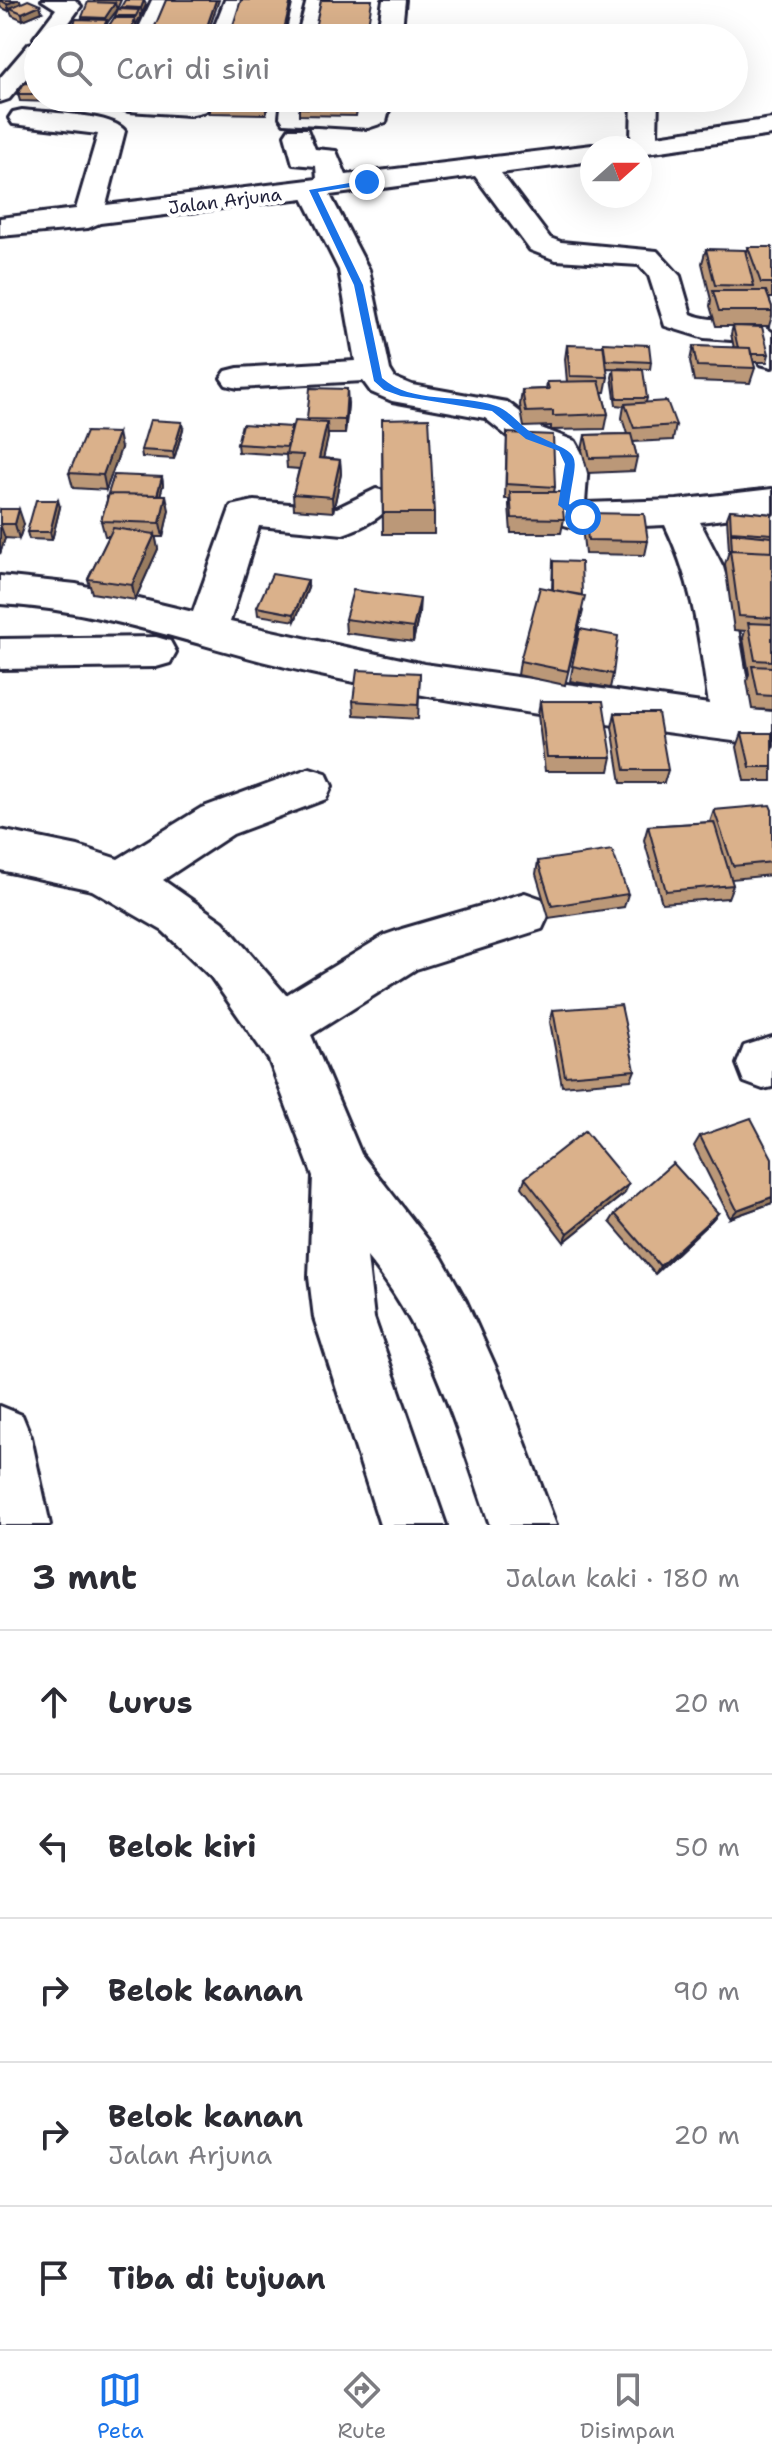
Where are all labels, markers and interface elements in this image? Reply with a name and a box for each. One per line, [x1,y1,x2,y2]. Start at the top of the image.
search box [24,24,748,112]
icon: search [52,46,96,90]
text: Cari di sini [116,48,271,89]
north arrow [580,136,652,208]
route end [349,164,385,200]
street label: Jalan Arjuna [167,182,283,220]
route start [565,499,601,535]
text: 3 mnt [32,1554,137,1600]
text: Jalan kaki · 180 m [505,1560,740,1595]
icon: ahead [32,1680,76,1724]
text: Lurus [108,1682,193,1723]
text: 20 m [673,1685,740,1720]
icon: left [32,1824,76,1868]
text: Belok kiri [108,1826,256,1867]
text: 50 m [675,1829,740,1864]
icon: right [32,1968,76,2012]
text: Belok kanan [108,1970,303,2011]
text: 90 m [673,1973,740,2008]
text: Belok kanan [108,2096,303,2137]
icon: right [32,2112,76,2156]
text: 20 m [673,2117,740,2152]
text: Jalan Arjuna [108,2137,272,2172]
icon: arrive [32,2256,76,2300]
text: Tiba di tujuan [108,2258,326,2299]
tab: Peta [97,2368,144,2445]
tab: Rute [337,2368,386,2445]
tab: Disimpan [580,2368,675,2445]

